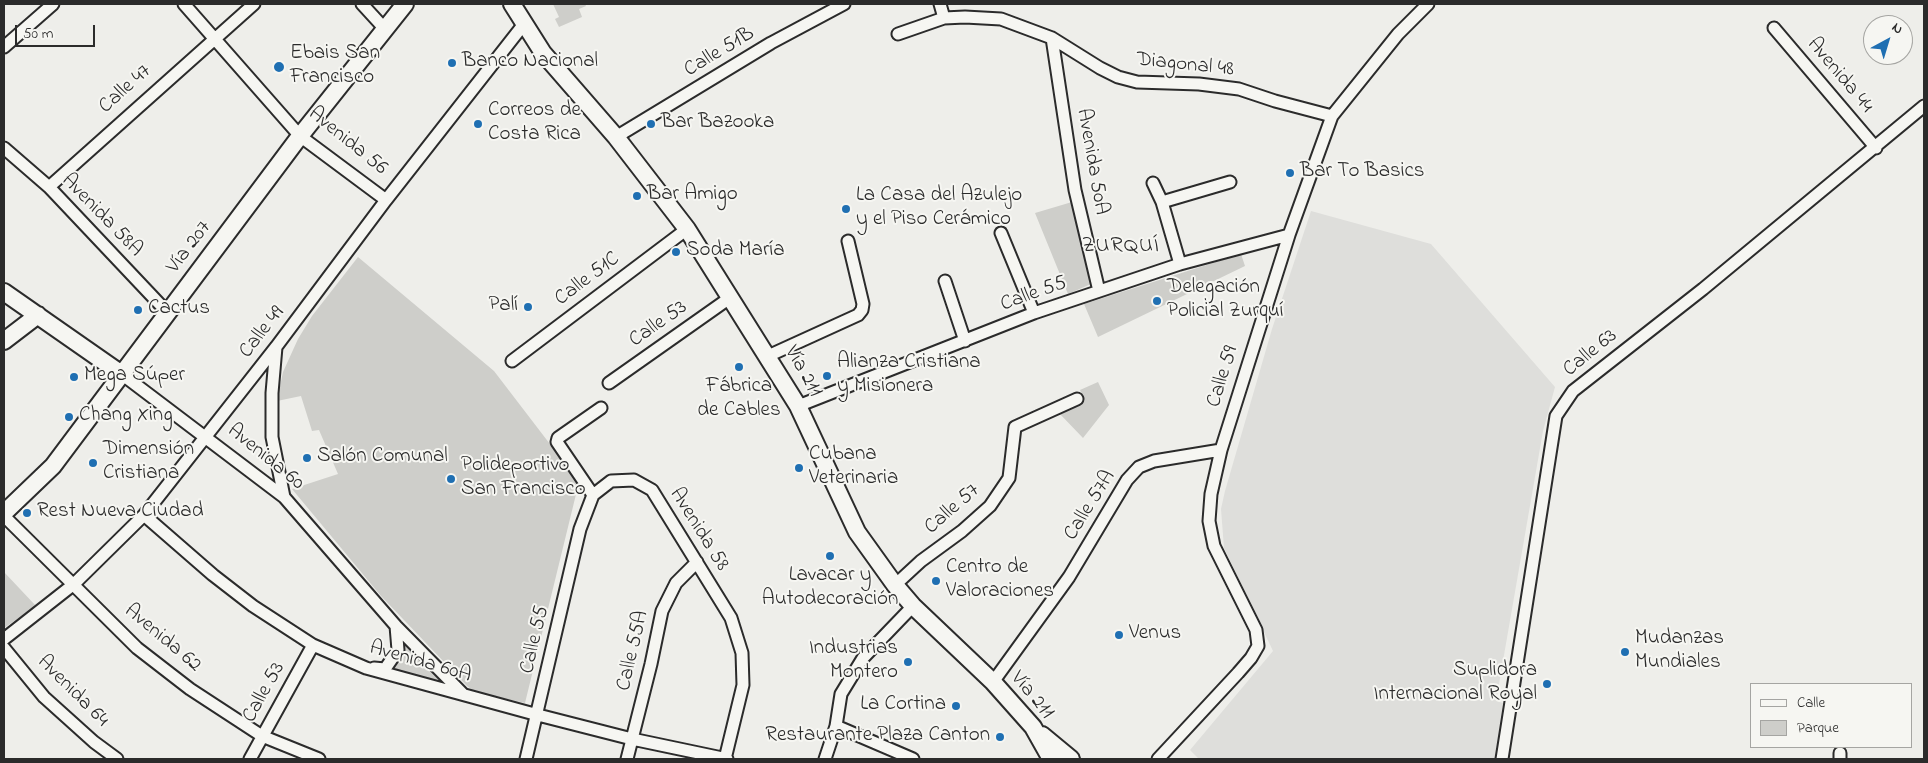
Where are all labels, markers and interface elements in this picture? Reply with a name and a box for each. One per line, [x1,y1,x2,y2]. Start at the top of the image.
scale bar [18,15,98,47]
north arrow [1863,15,1913,65]
text: N [1887,18,1907,40]
street label: Calle 51B [680,22,760,84]
text: 50 m [23,23,53,45]
street label: Avenida 44 [1800,33,1878,119]
place label: Ebais San Francisco [290,42,380,92]
street label: Diagonal 48 [1135,48,1235,84]
place label: Banco Nacional [462,50,598,76]
marker: Banco Nacional [446,57,458,69]
street label: Calle 47 [95,60,157,120]
marker: Ebais San Francisco [272,60,286,74]
place label: Correos de Costa Rica [488,99,581,149]
street label: Avenida 56 [302,102,392,182]
street label: Avenida 50A [1069,107,1113,217]
place label: Bar Bazooka [661,111,774,137]
marker: Correos de Costa Rica [472,118,484,130]
marker: Bar Bazooka [645,118,657,130]
place label: Bar To Basics [1300,160,1425,186]
marker: Bar To Basics [1284,167,1296,179]
street label: Avenida 58A [55,169,147,263]
place label: Bar Amigo [647,183,738,209]
place label: La Casa del Azulejo y el Piso Cerámico [856,184,1022,234]
marker: Bar Amigo [631,190,643,202]
marker: La Casa del Azulejo y el Piso Cerámico [840,203,852,215]
street label: Vía 207 [162,217,218,279]
district label: ZURQUÍ [1081,234,1161,260]
place label: Soda María [686,239,785,265]
marker: Soda María [670,246,682,258]
street label: Calle 51C [551,247,625,313]
street label: Calle 55 [997,271,1071,319]
place label: Delegación Policial Zurquí [1167,276,1284,326]
place label: Palí [488,294,518,320]
marker: Delegación Policial Zurquí [1151,295,1163,307]
street label: Calle 53 [625,296,693,354]
place label: Cactus [148,297,210,323]
marker: Palí [522,301,534,313]
street label: Calle 49 [235,302,291,364]
marker: Cactus [132,304,144,316]
street label: Calle 63 [1559,325,1623,383]
street label: Vía 211 [777,342,827,402]
street label: Calle 59 [1203,343,1245,411]
place label: Alianza Cristiana y Misionera [837,351,981,401]
marker: Fábrica de Cables [733,361,745,373]
place label: Mega Súper [84,364,185,390]
marker: Alianza Cristiana y Misionera [821,370,833,382]
marker: Mega Súper [68,371,80,383]
place label: Fábrica de Cables [697,375,781,425]
place label: Chang Xing [79,404,173,430]
marker: Chang Xing [63,411,75,423]
street label: Avenida 60 [221,419,309,497]
place label: Dimensión Cristiana [103,438,194,488]
place label: Cubana Veterinaria [809,443,898,493]
place label: Salón Comunal [317,445,448,471]
marker: Salón Comunal [301,452,313,464]
place label: Polideportivo San Francisco [461,454,586,504]
marker: Dimensión Cristiana [87,457,99,469]
marker: Cubana Veterinaria [793,462,805,474]
street label: Calle 57A [1060,466,1122,546]
marker: Polideportivo San Francisco [445,473,457,485]
street label: Calle 57 [920,479,986,541]
street label: Avenida 58 [663,484,733,576]
place label: Rest Nueva Ciudad [37,500,203,526]
marker: Rest Nueva Ciudad [21,507,33,519]
marker: Lavacar y Autodecoración [824,550,836,562]
place label: Centro de Valoraciones [946,556,1054,606]
place label: Lavacar y Autodecoración [762,564,898,614]
marker: Centro de Valoraciones [930,575,942,587]
street label: Avenida 62 [118,599,206,679]
street label: Calle 55 [516,604,556,676]
street label: Calle 55A [613,608,655,694]
place label: Venus [1129,622,1181,648]
place label: Mudanzas Mundiales [1635,627,1724,677]
marker: Venus [1113,629,1125,641]
street label: Avenida 60A [366,636,474,690]
place label: Industrias Montero [809,637,898,687]
marker: Mudanzas Mundiales [1619,646,1631,658]
street label: Avenida 64 [31,651,113,733]
marker: Industrias Montero [902,656,914,668]
street label: Calle 53 [238,658,292,728]
place label: Suplidora Internacional Royal [1373,659,1537,709]
street label: Vía 211 [1004,667,1058,725]
marker: Suplidora Internacional Royal [1541,678,1553,690]
legend [1750,683,1913,748]
text: Calle [1797,692,1825,714]
place label: La Cortina [860,693,946,719]
marker: La Cortina [950,700,962,712]
text: Parque [1797,717,1839,739]
place label: Restaurante Plaza Canton [765,724,990,750]
marker: Restaurante Plaza Canton [994,731,1006,743]

